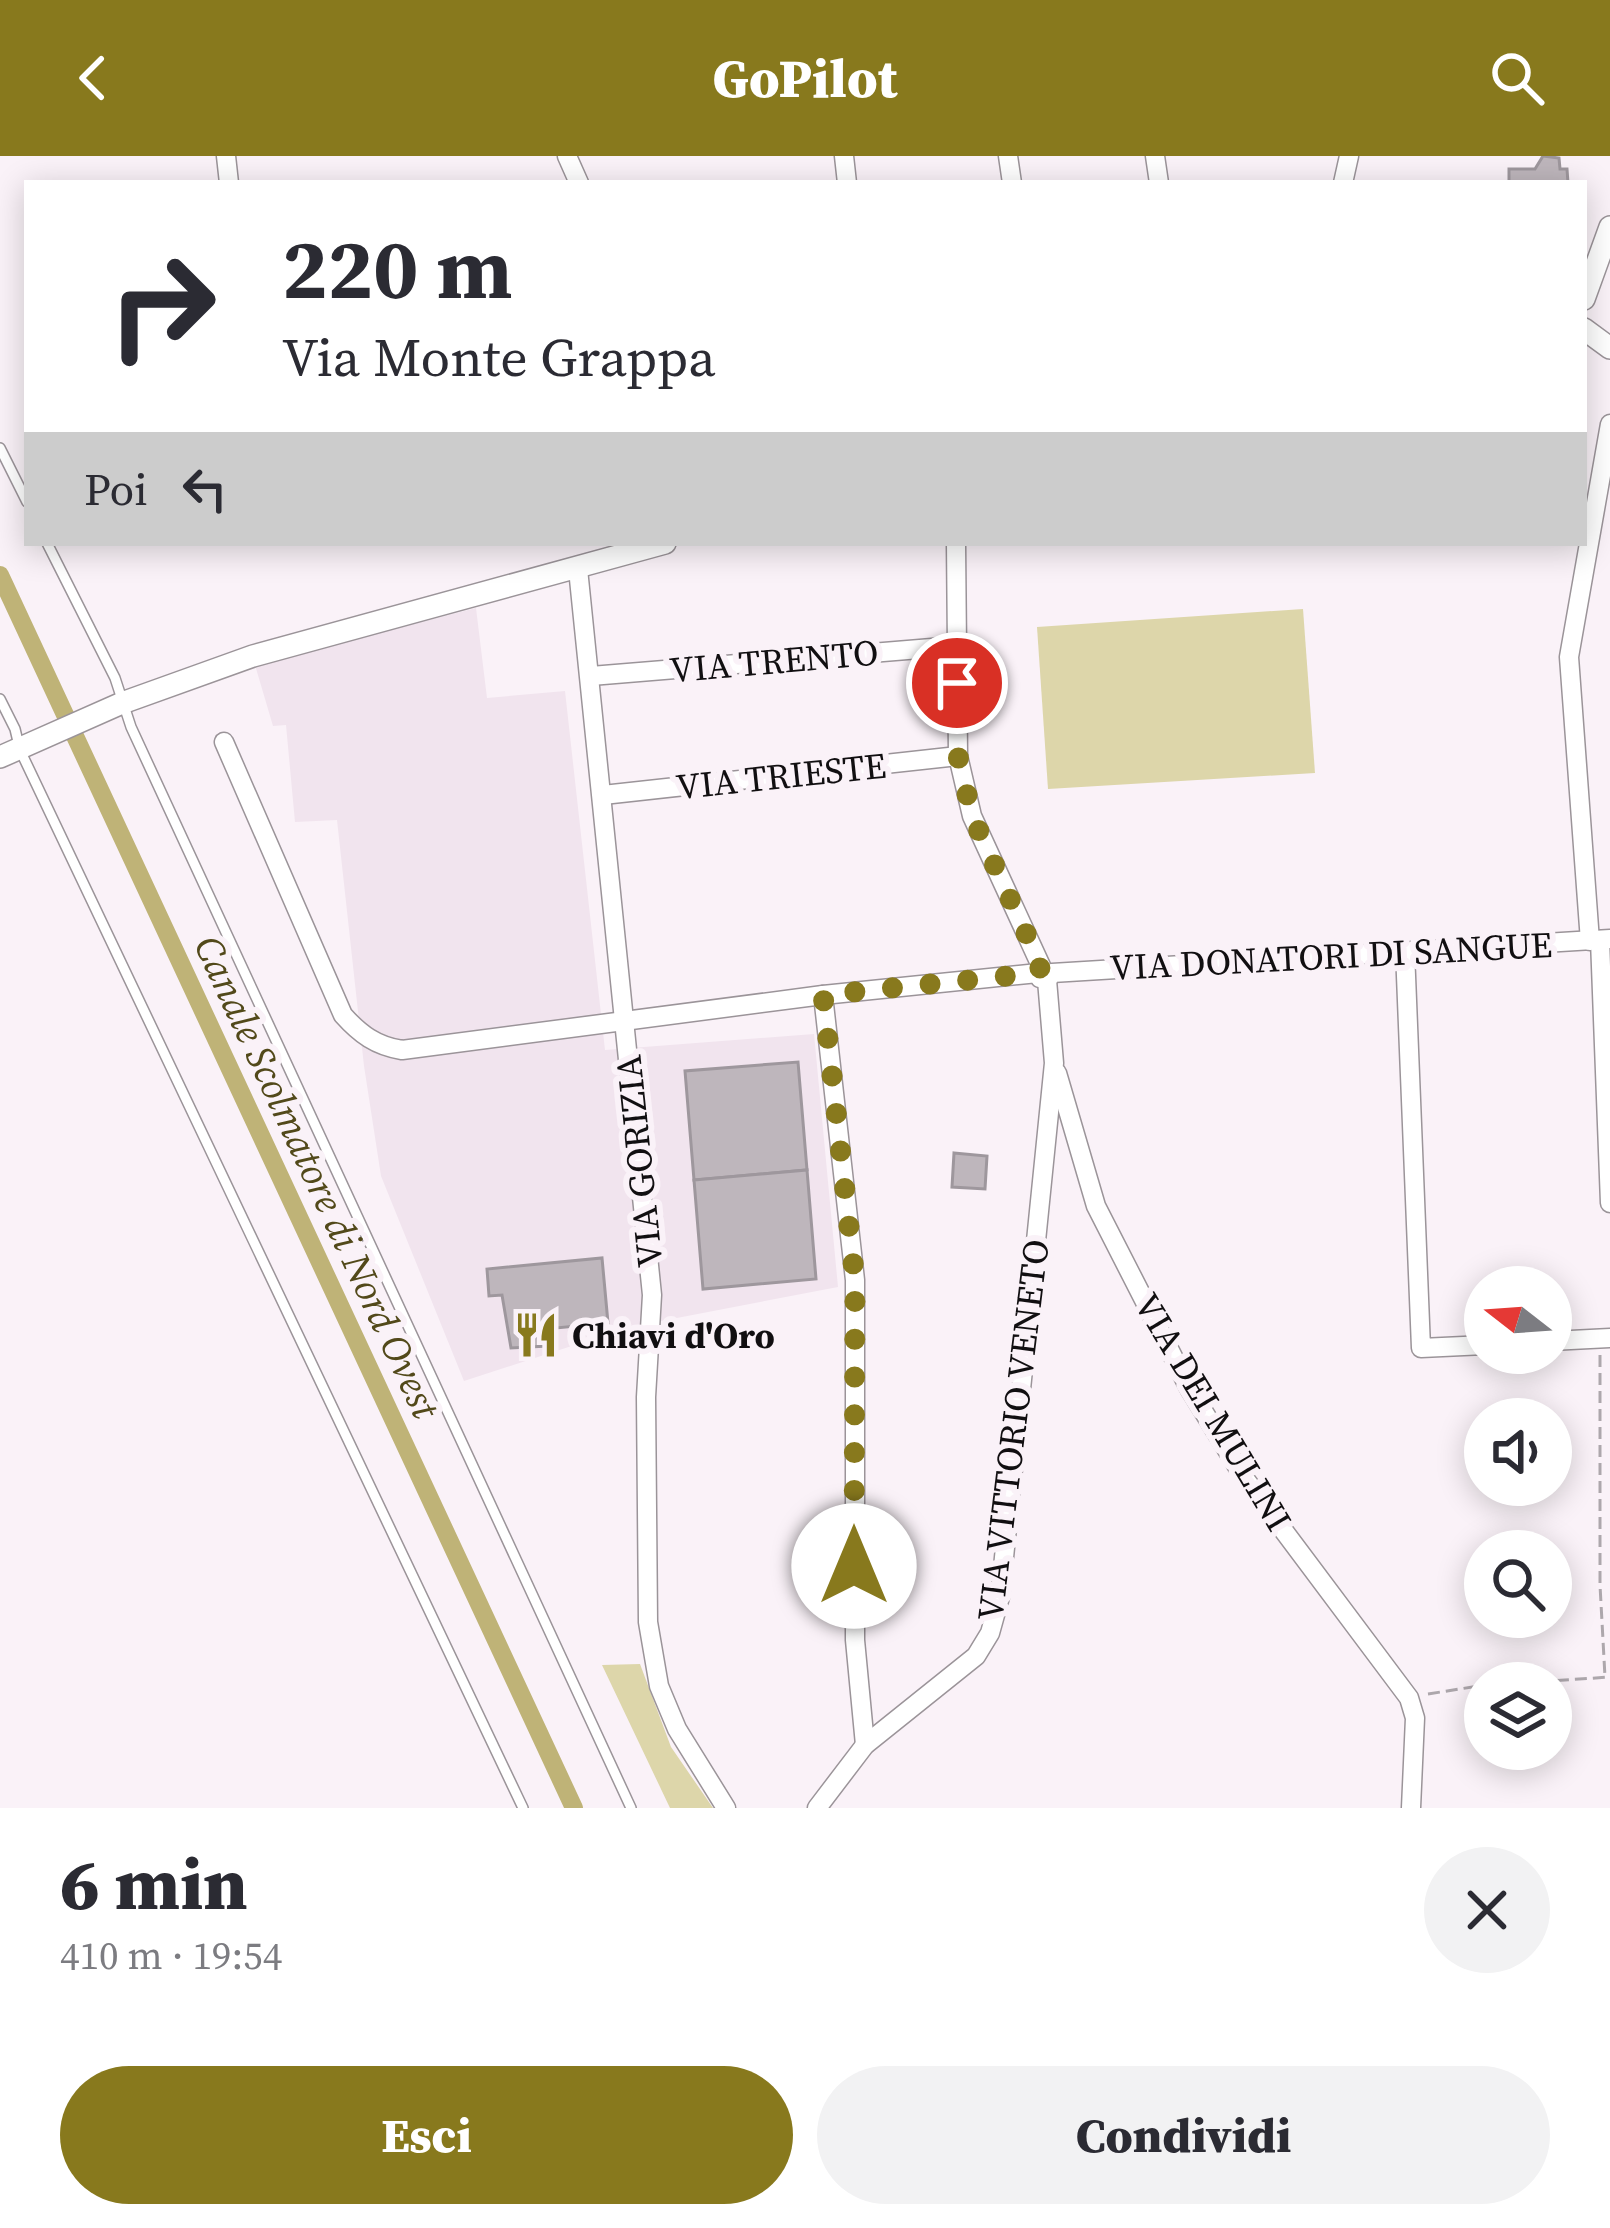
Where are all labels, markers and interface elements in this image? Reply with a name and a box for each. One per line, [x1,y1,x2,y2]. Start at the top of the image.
text: GoPilot [713,41,897,115]
icon: back [60,45,126,111]
icon: search [1484,45,1550,111]
text: 220 m [282,211,513,326]
icon: right [84,228,240,384]
text: Via Monte Grappa [282,320,716,394]
icon: left [172,456,238,522]
text: Poi [84,458,148,520]
street label: VIA TRENTO [668,627,880,695]
pin [906,632,1008,734]
icon: arrive [924,650,990,716]
street label: VIA TRIESTE [674,741,888,811]
street label: VIA DONATORI DI SANGUE [1109,920,1553,992]
water label: Canale Scolmatore di Nord Ovest [182,927,453,1428]
street label: VIA GORIZIA [603,1052,675,1270]
street label: VIA VITTORIO VENETO [965,1237,1061,1623]
north arrow [1464,1266,1572,1374]
map controls [1464,1266,1572,1770]
street label: VIA DEI MULINI [1123,1284,1303,1540]
restaurant icon: Chiavi d'Oro [511,1310,561,1360]
place label: Chiavi d'Oro [572,1311,775,1360]
button: sound [1464,1398,1572,1506]
position arrow [791,1503,917,1629]
button: search [1464,1530,1572,1638]
button: layers [1464,1662,1572,1770]
text: 6 min [60,1834,248,1933]
button: close [1424,1847,1550,1973]
text: 410 m · 19:54 [60,1929,282,1982]
button: Esci [60,2066,793,2204]
button: Condividi [817,2066,1550,2204]

